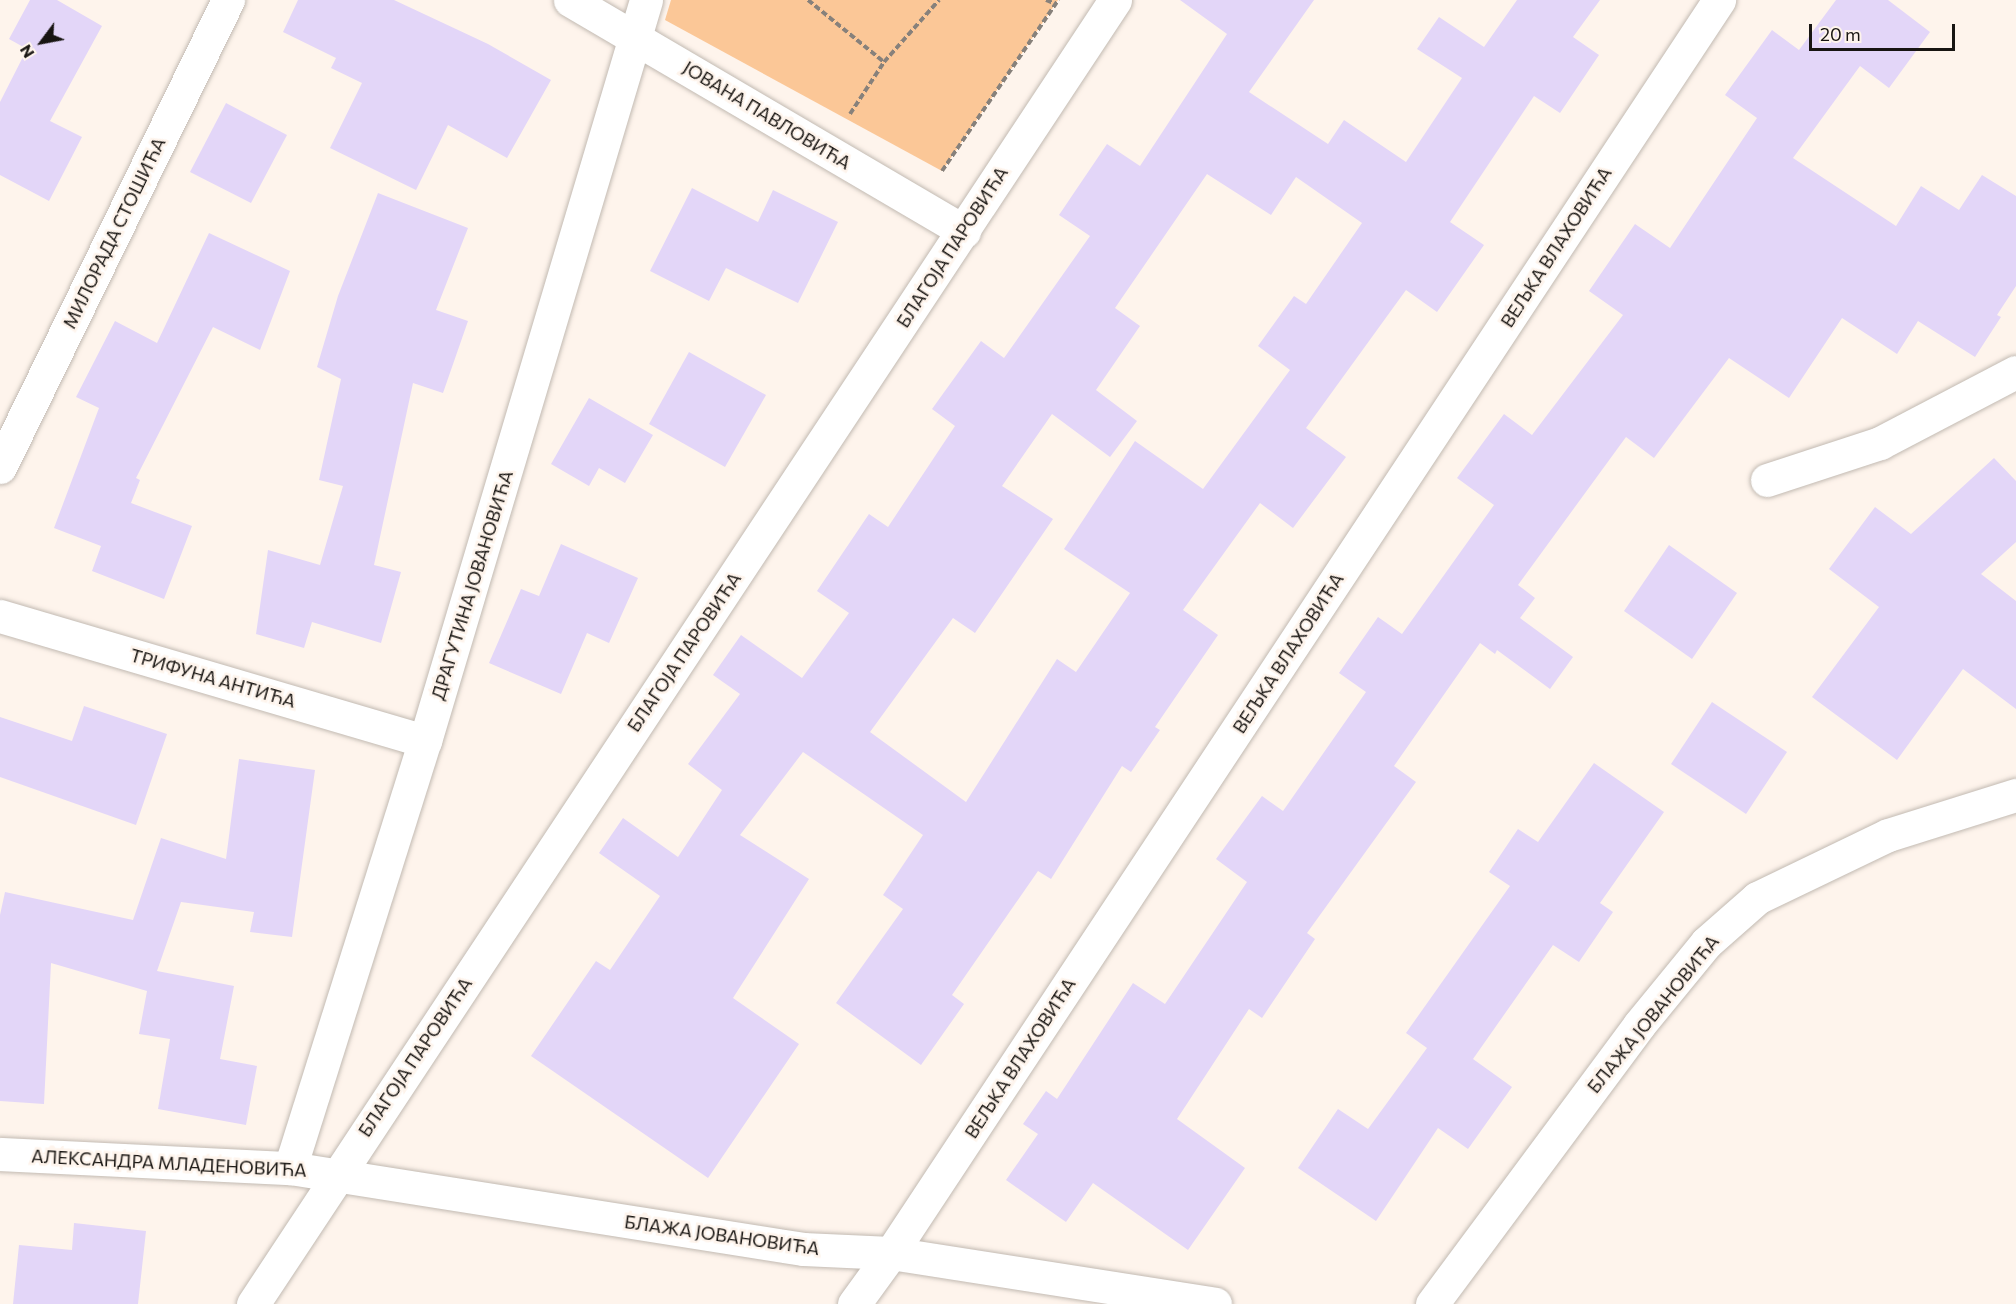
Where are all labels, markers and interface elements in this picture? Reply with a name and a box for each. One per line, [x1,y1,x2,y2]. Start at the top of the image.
north arrow [12,12,72,72]
scale bar [1812,12,1958,50]
text: 20 m [1820,23,1861,45]
text: N [15,42,38,62]
street label: ЈОВАНА ПАВЛОВИЋА [679,56,855,174]
street label: МИЛОРАДА СТОШИЋА [58,134,170,332]
street label: БЛАГОЈА ПАРОВИЋА [892,163,1012,331]
street label: ВЕЉКА ВЛАХОВИЋА [1496,163,1616,331]
street label: ДРАГУТИНА ЈОВАНОВИЋА [427,468,517,702]
street label: БЛАГОЈА ПАРОВИЋА [623,568,745,736]
street label: ВЕЉКА ВЛАХОВИЋА [1228,569,1348,737]
street label: ТРИФУНА АНТИЋА [128,644,298,712]
street label: БЛАЖА ЈОВАНОВИЋА [1583,931,1723,1097]
street label: БЛАГОЈА ПАРОВИЋА [354,973,476,1141]
street label: ВЕЉКА ВЛАХОВИЋА [960,974,1080,1142]
street label: АЛЕКСАНДРА МЛАДЕНОВИЋА [31,1145,307,1181]
street label: БЛАЖА ЈОВАНОВИЋА [623,1211,821,1259]

